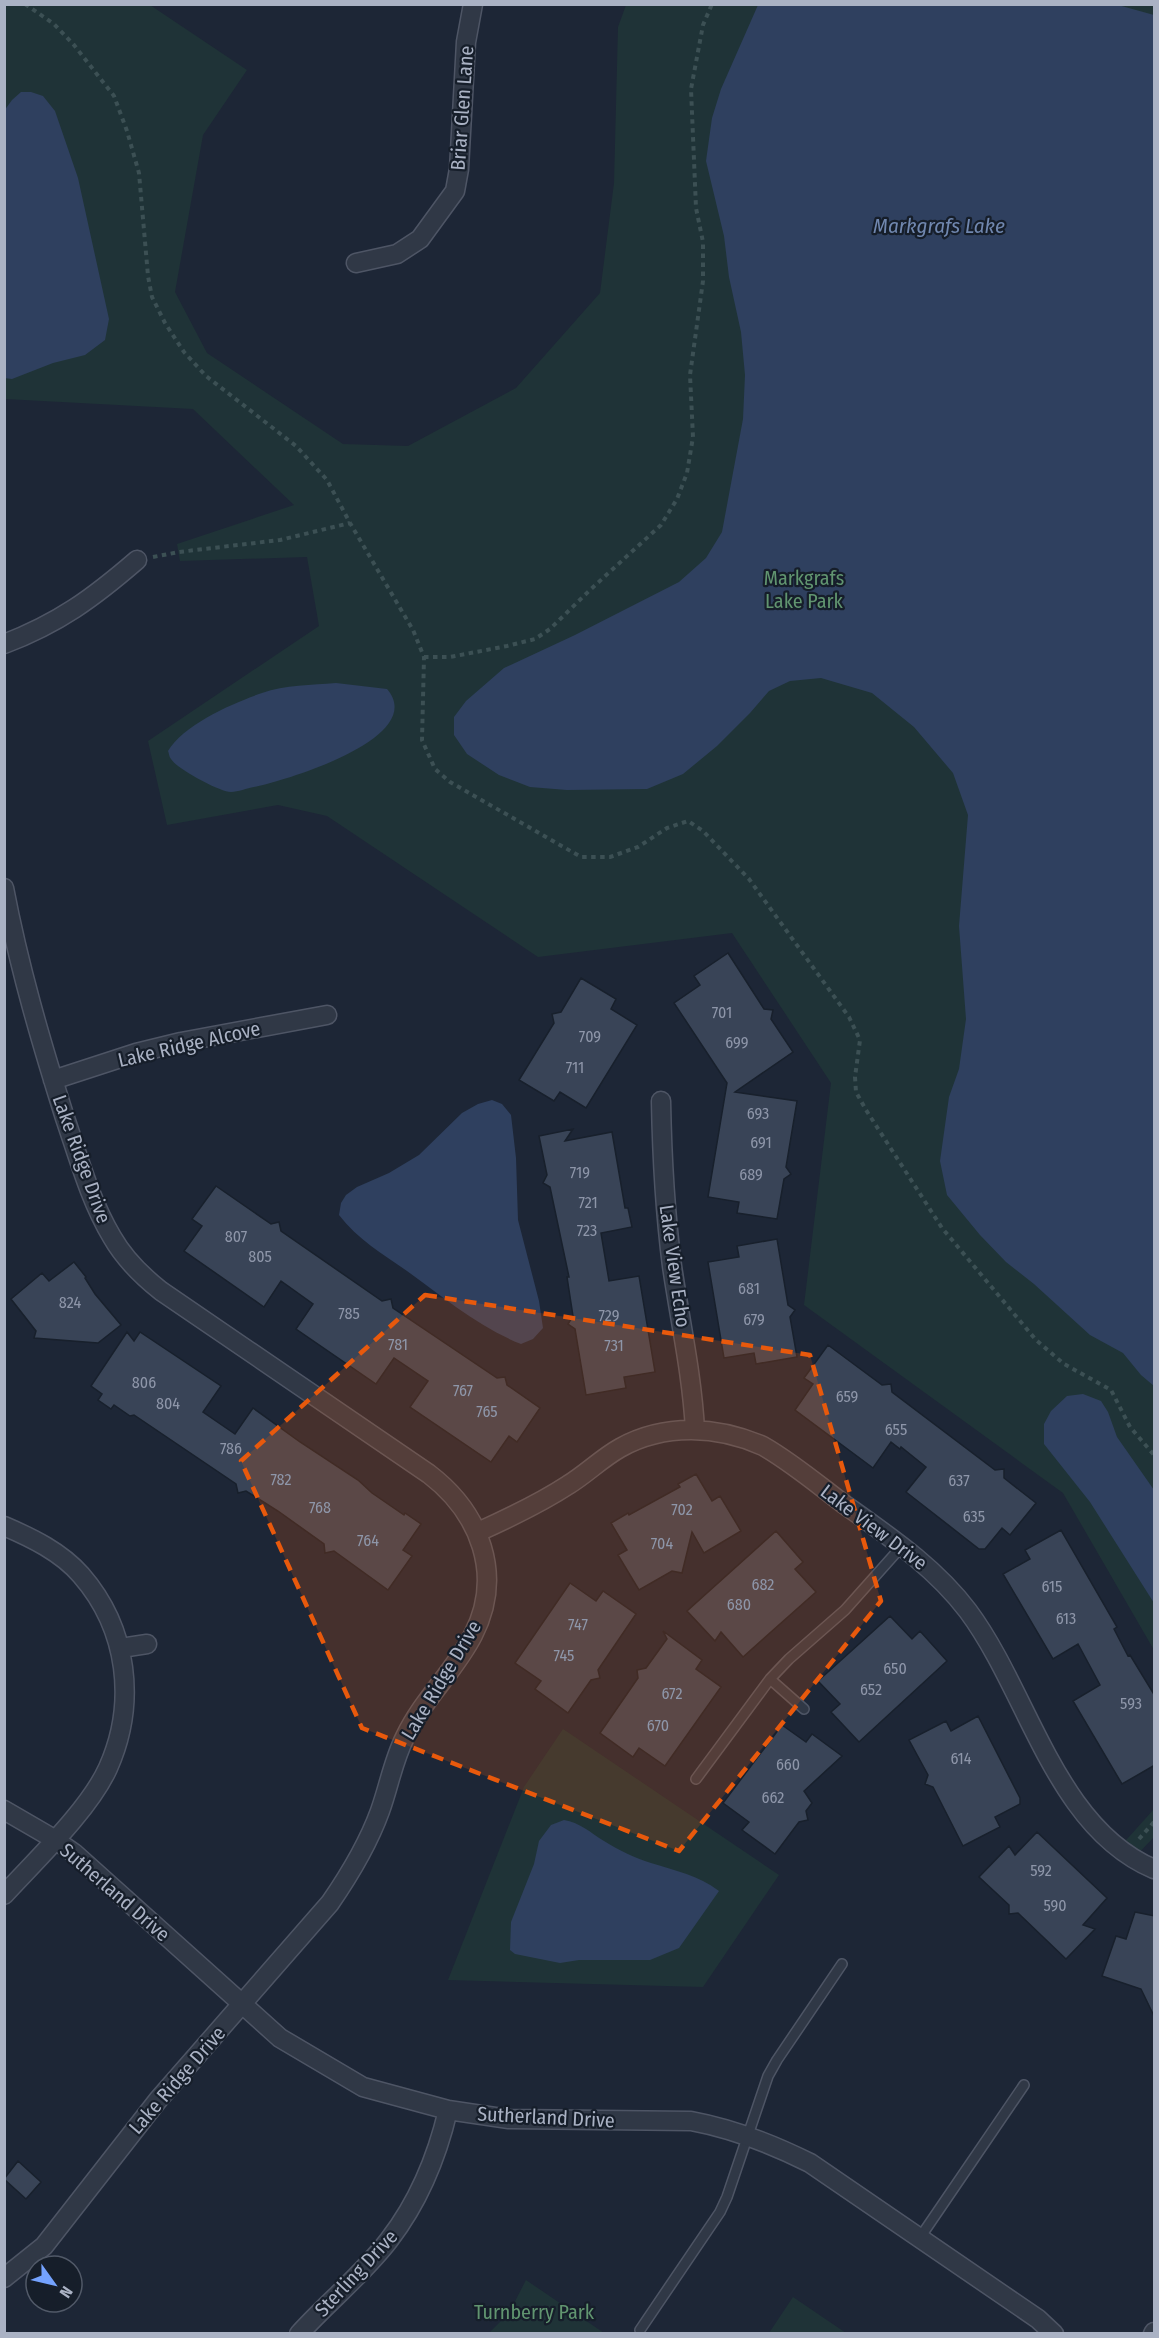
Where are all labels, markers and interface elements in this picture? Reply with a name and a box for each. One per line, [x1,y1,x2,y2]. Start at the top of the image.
street label: Briar Glen Lane [446,45,478,171]
water label: Markgrafs Lake [873,213,1005,239]
park label: Markgrafs Lake Park [764,566,844,613]
house number: 701 [712,1003,732,1022]
street label: Lake Ridge Alcove [115,1016,263,1072]
house number: 709 [579,1027,601,1046]
house number: 699 [725,1033,749,1052]
house number: 711 [566,1058,584,1077]
street label: Lake Ridge Drive [48,1092,116,1226]
house number: 693 [747,1104,769,1123]
house number: 691 [750,1133,772,1152]
house number: 719 [570,1163,590,1182]
house number: 689 [739,1165,763,1184]
house number: 721 [578,1193,598,1212]
street label: Lake View Echo [655,1203,695,1329]
house number: 723 [577,1221,597,1240]
house number: 807 [225,1227,248,1246]
house number: 805 [248,1247,272,1266]
house number: 681 [738,1279,760,1298]
house number: 824 [59,1293,81,1312]
house number: 785 [338,1304,360,1323]
house number: 729 [598,1306,620,1325]
house number: 679 [743,1310,765,1329]
house number: 781 [388,1335,408,1354]
house number: 731 [604,1336,624,1355]
house number: 806 [132,1373,156,1392]
house number: 767 [453,1381,474,1400]
house number: 659 [836,1387,859,1406]
house number: 804 [156,1394,180,1413]
house number: 765 [476,1402,498,1421]
house number: 655 [885,1420,907,1439]
house number: 786 [220,1439,242,1458]
house number: 782 [270,1470,292,1489]
house number: 637 [948,1471,970,1490]
street label: Lake View Drive [816,1479,932,1575]
house number: 768 [309,1498,331,1517]
house number: 702 [671,1500,693,1519]
house number: 635 [963,1507,985,1526]
house number: 764 [357,1531,379,1550]
house number: 704 [651,1534,673,1553]
house number: 682 [752,1575,774,1594]
house number: 615 [1042,1577,1062,1596]
house number: 680 [727,1595,751,1614]
house number: 613 [1056,1609,1076,1628]
house number: 747 [568,1615,588,1634]
street label: Lake Ridge Drive [396,1616,486,1744]
house number: 745 [554,1646,574,1665]
house number: 650 [883,1659,907,1678]
house number: 652 [860,1680,882,1699]
house number: 672 [662,1684,682,1703]
house number: 593 [1120,1694,1142,1713]
house number: 670 [647,1716,669,1735]
house number: 614 [950,1749,972,1768]
house number: 660 [776,1755,800,1774]
house number: 662 [762,1788,784,1807]
street label: Sutherland Drive [55,1838,175,1946]
house number: 592 [1030,1861,1052,1880]
house number: 590 [1043,1896,1067,1915]
street label: Lake Ridge Drive [124,2021,230,2139]
street label: Sutherland Drive [477,2101,615,2133]
street label: Sterling Drive [310,2224,402,2322]
north arrow [24,2254,84,2314]
text: N [55,2283,77,2301]
park label: Turnberry Park [474,2300,595,2324]

